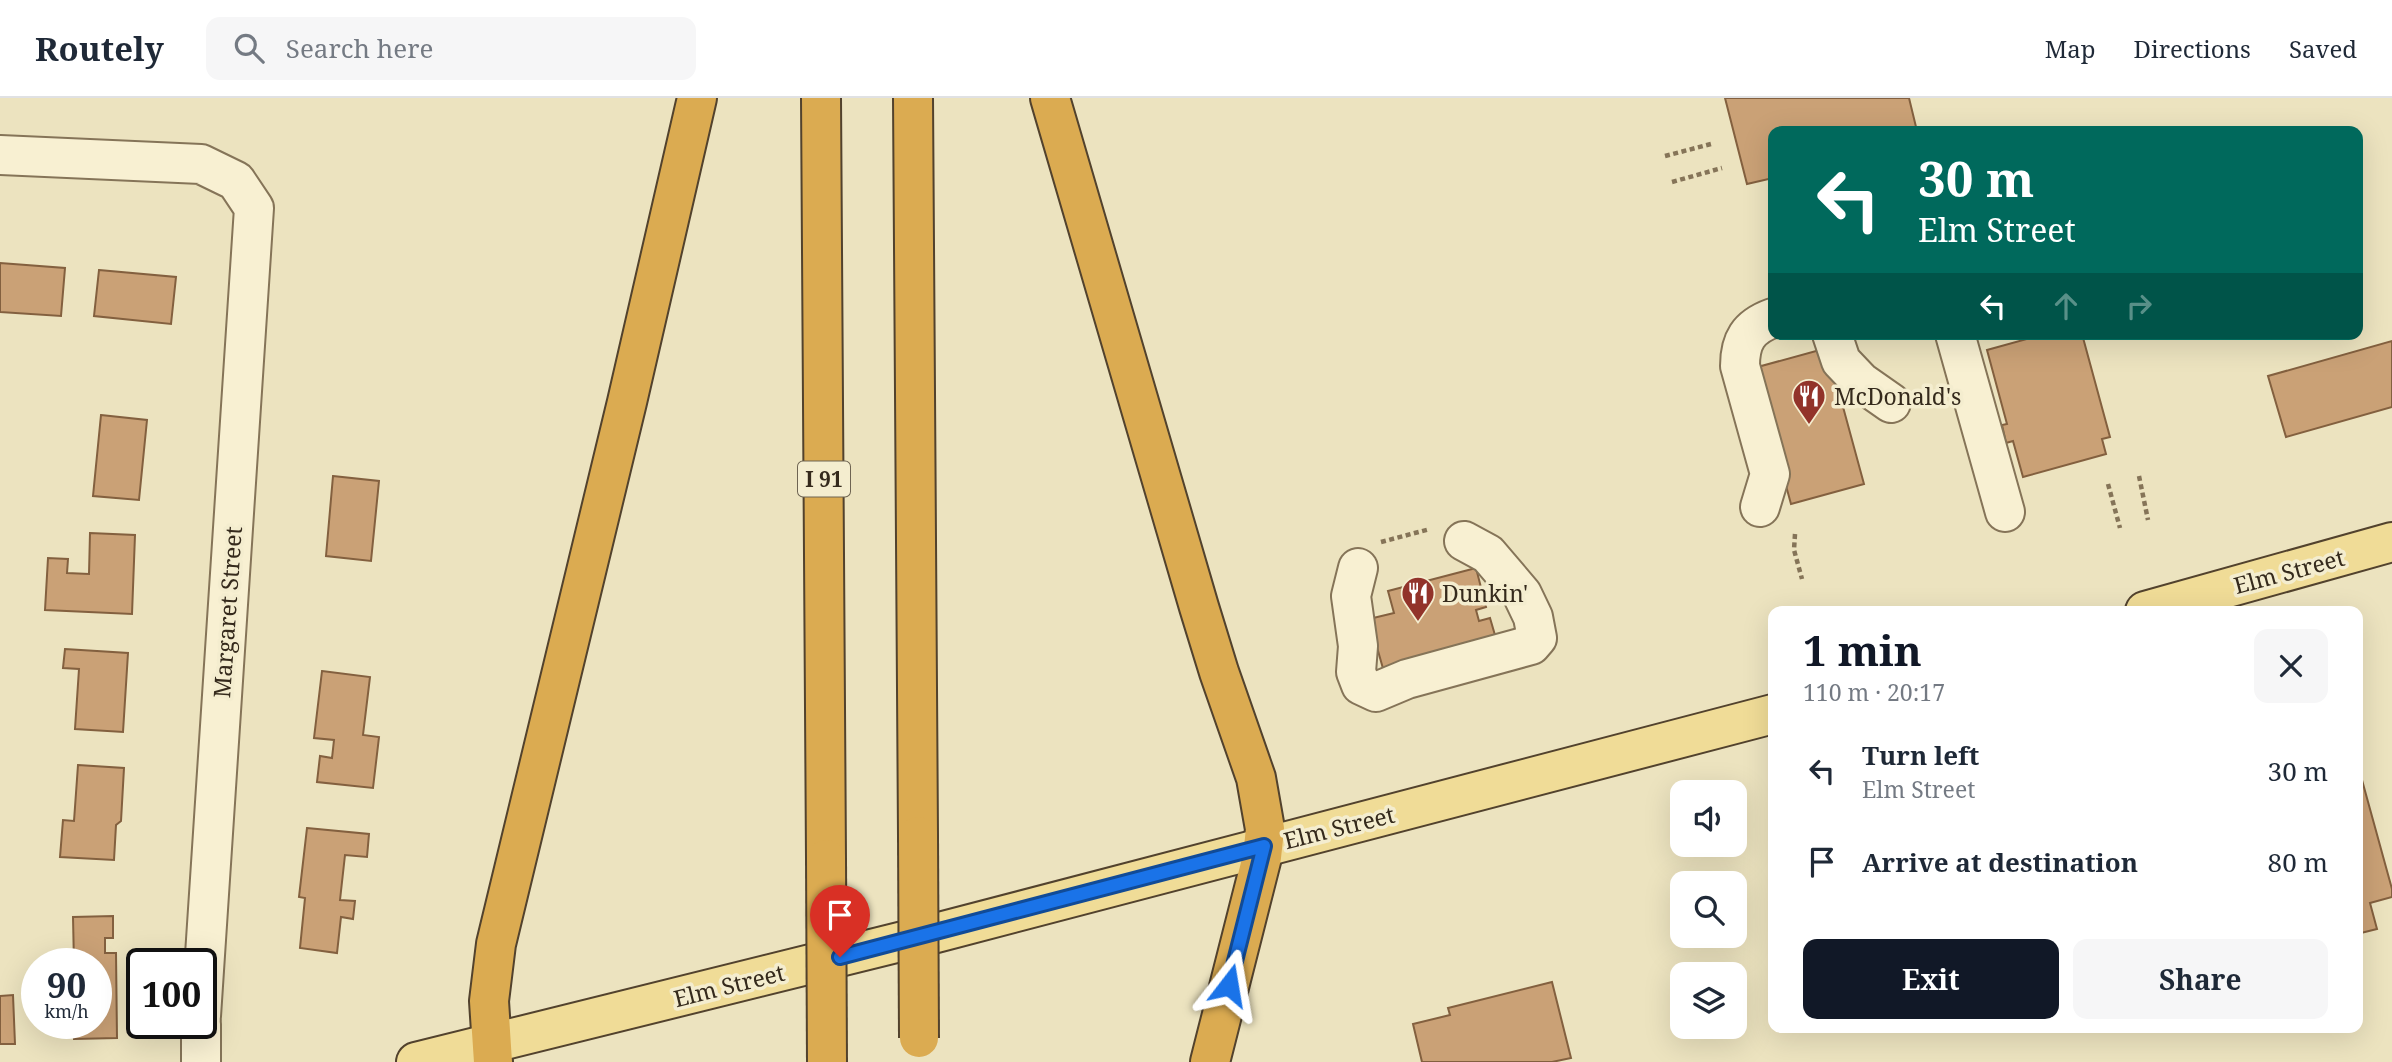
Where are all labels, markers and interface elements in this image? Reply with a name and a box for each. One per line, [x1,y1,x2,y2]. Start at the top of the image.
search box [206,17,696,80]
text: Routely [35,26,164,71]
icon: search [230,29,268,67]
text: Search here [286,30,433,66]
text: Map [2045,32,2096,65]
text: Directions [2134,32,2251,65]
text: Saved [2289,32,2357,65]
text: 30 m [1918,145,2034,211]
icon: left [1803,154,1894,245]
text: Elm Street [1918,208,2076,251]
icon: left [1974,287,2012,325]
icon: ahead [2047,287,2085,325]
icon: right [2120,287,2158,325]
restaurant icon: McDonald's [1790,377,1828,426]
place label: McDonald's [1834,380,1961,412]
road number: I 91 [798,462,850,496]
street label: Margaret Street [205,525,249,699]
street label: Elm Street [2230,541,2348,601]
restaurant icon: Dunkin' [1399,574,1437,623]
place label: Dunkin' [1442,577,1528,609]
text: 1 min [1803,621,1922,678]
button: close [2254,629,2328,703]
text: 110 m · 20:17 [1803,676,1945,708]
text: Turn left [1862,737,1979,773]
icon: left [1803,752,1841,790]
text: 30 m [2268,753,2328,789]
text: Elm Street [1862,773,1975,805]
map controls [1670,780,1747,1039]
button: sound [1670,780,1747,857]
street label: Elm Street [1280,798,1398,856]
icon: arrive [1803,843,1841,881]
text: Arrive at destination [1862,844,2138,880]
text: 80 m [2268,844,2328,880]
button: search [1670,871,1747,948]
pin [810,885,870,957]
icon: arrive [821,896,859,934]
button: Exit [1803,939,2059,1019]
button: Share [2073,939,2328,1019]
speed limit sign: 100 [126,948,217,1039]
position arrow [1192,948,1266,1022]
street label: Elm Street [670,956,788,1014]
text: 90 [47,961,86,1008]
button: layers [1670,962,1747,1039]
text: km/h [44,999,89,1023]

